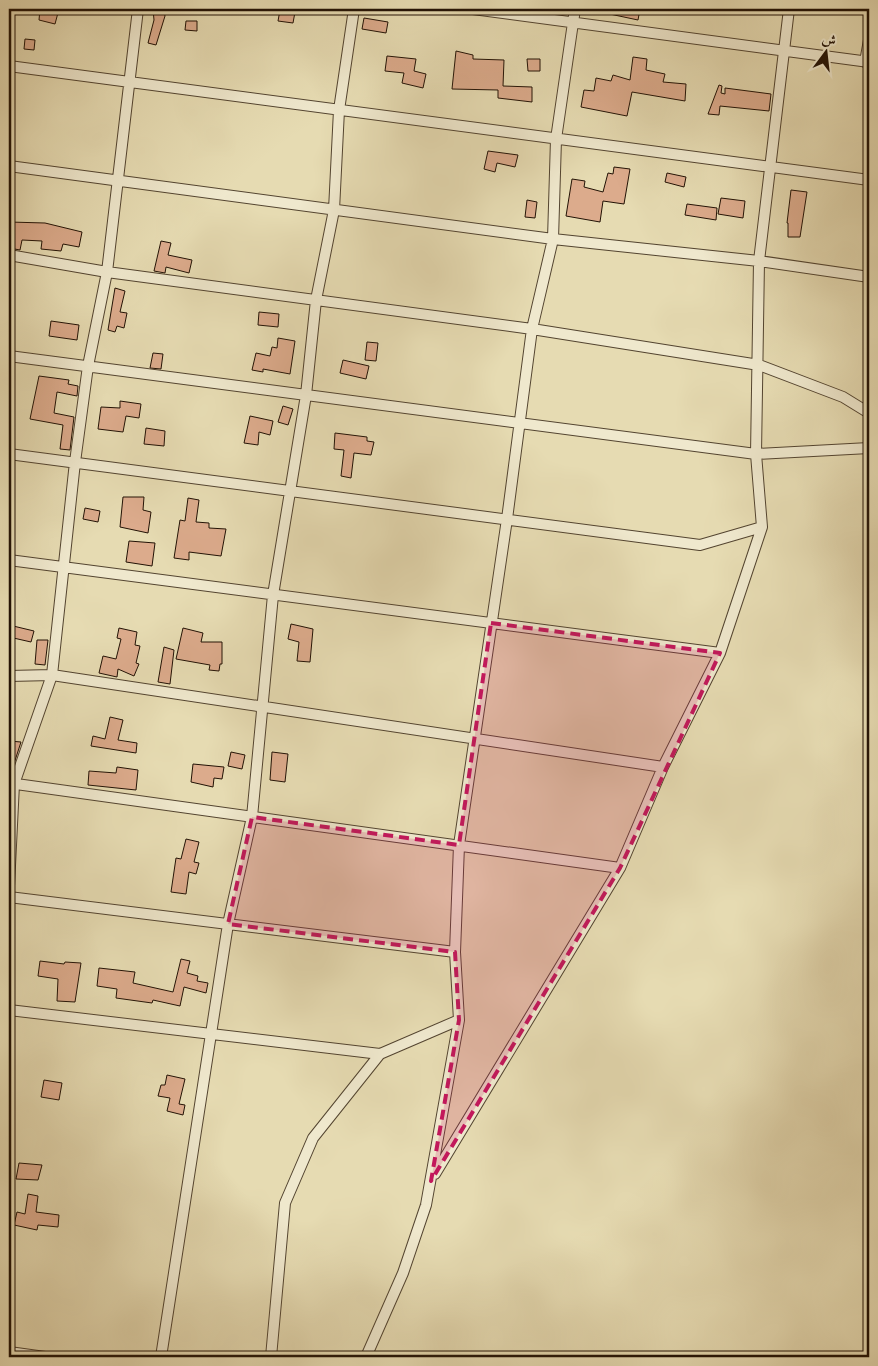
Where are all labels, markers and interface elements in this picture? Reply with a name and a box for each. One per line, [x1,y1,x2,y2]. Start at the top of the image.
north arrow [800,28,850,78]
text: ش [820,30,838,51]

